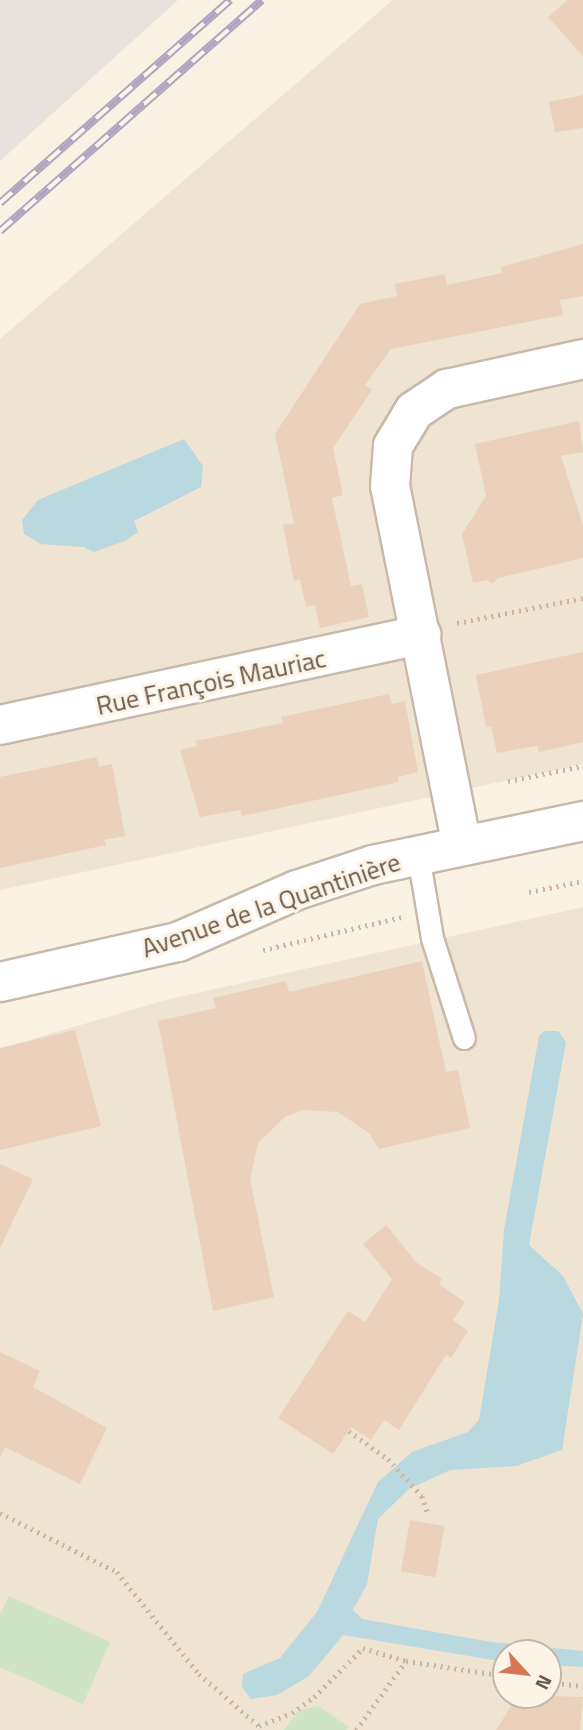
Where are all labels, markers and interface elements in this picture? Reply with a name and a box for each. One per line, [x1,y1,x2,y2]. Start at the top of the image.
street label: Rue François Mauriac [93,642,329,722]
street label: Avenue de la Quantinière [137,846,405,964]
north arrow [492,1639,562,1709]
text: N [528,1670,560,1695]

